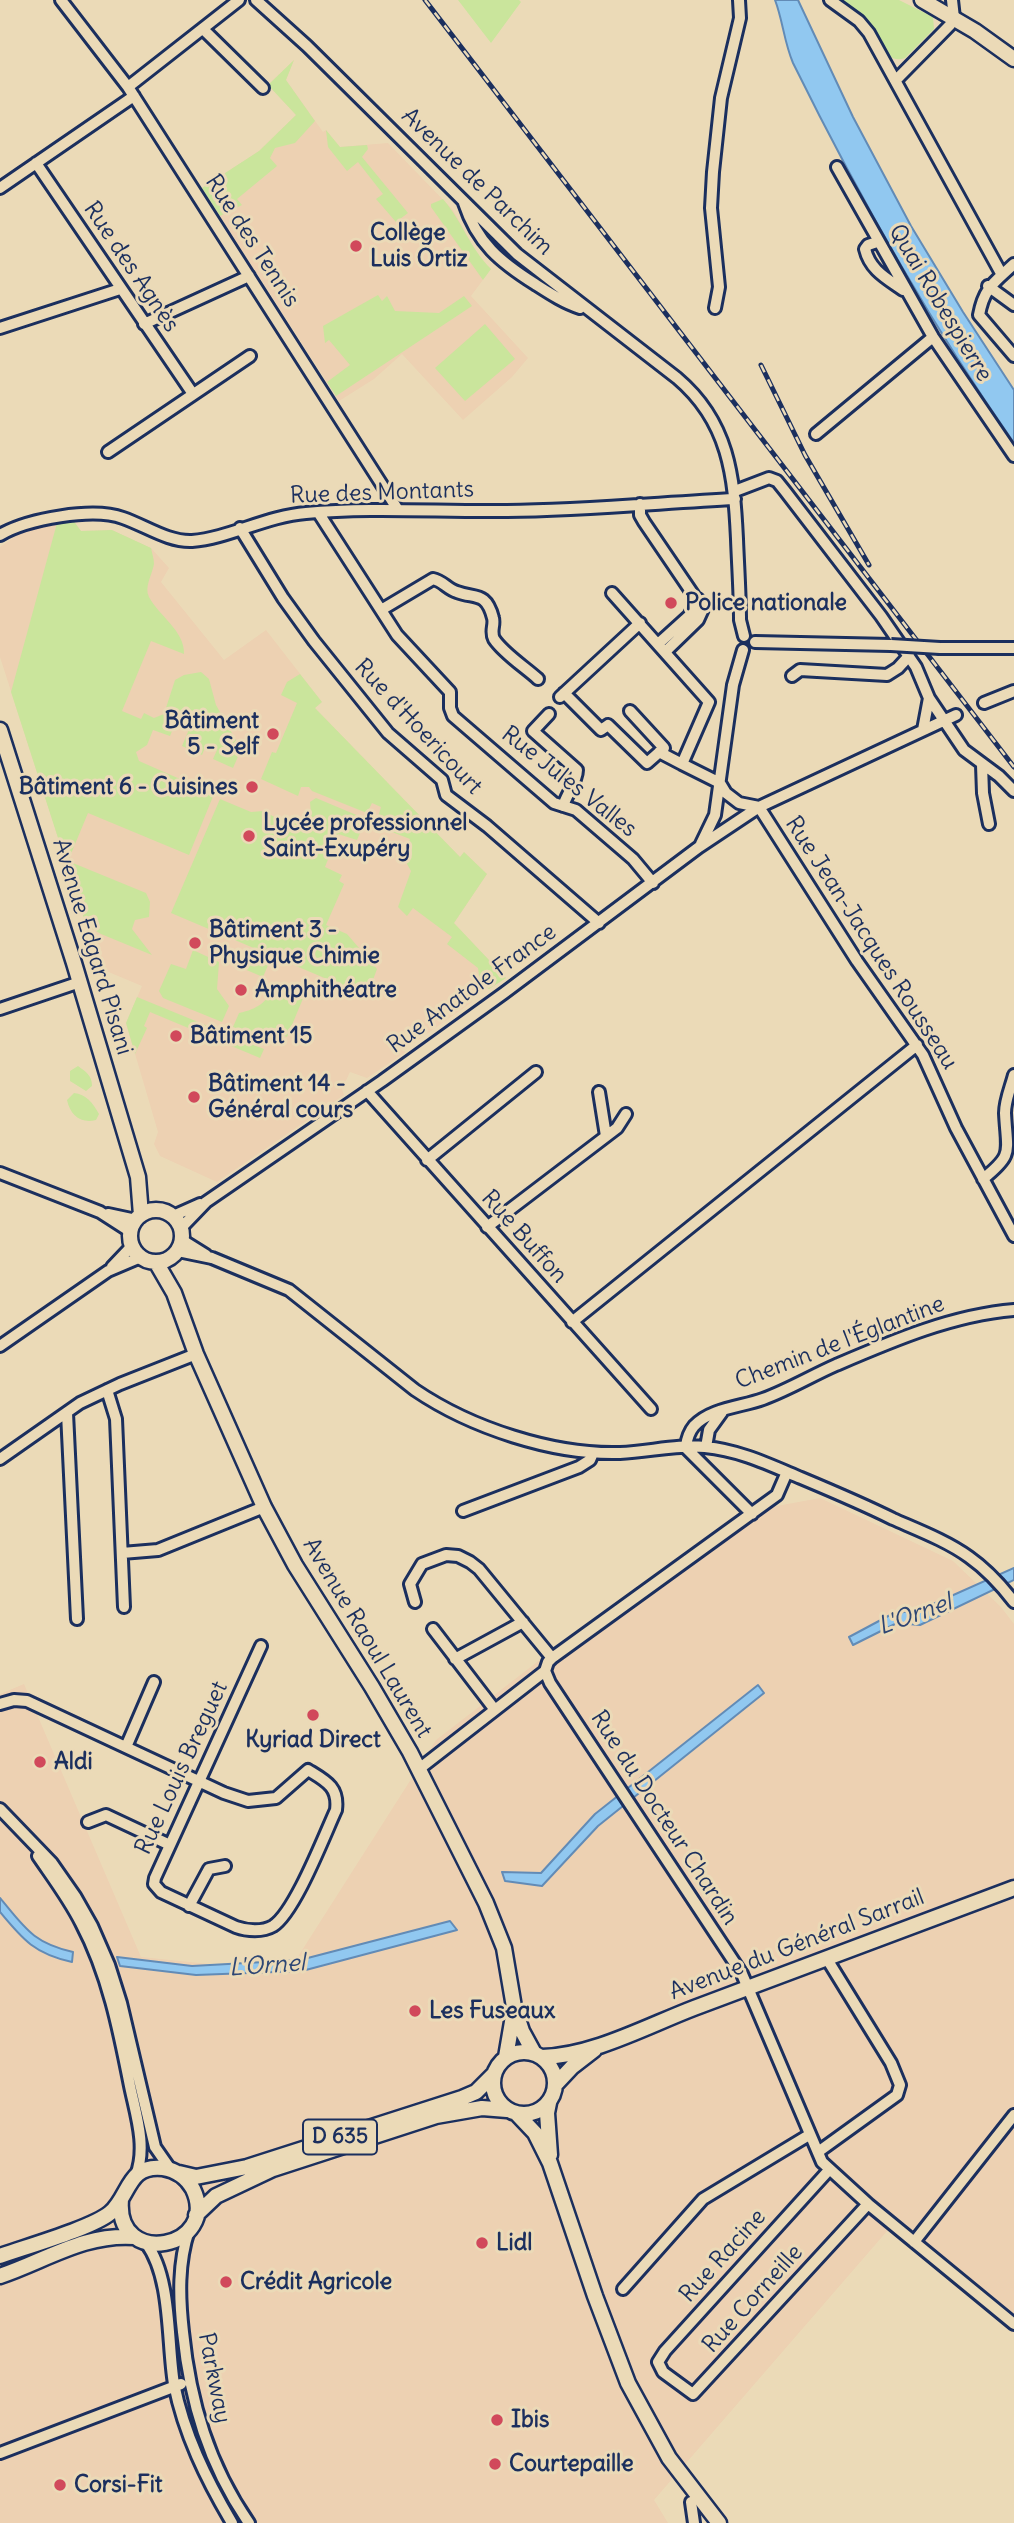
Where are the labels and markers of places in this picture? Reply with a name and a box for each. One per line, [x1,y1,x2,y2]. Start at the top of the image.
place label: Collège Luis Ortiz [370,219,468,273]
marker: Collège Luis Ortiz [348,238,364,254]
place label: Police nationale [685,589,847,617]
marker: Police nationale [663,595,679,611]
place label: Bâtiment 5 - Self [164,707,259,761]
marker: Bâtiment 5 - Self [265,726,281,742]
place label: Bâtiment 6 - Cuisines [19,773,238,801]
marker: Bâtiment 6 - Cuisines [244,779,260,795]
place label: Lycée professionnel Saint-Exupéry [263,809,467,863]
marker: Lycée professionnel Saint-Exupéry [241,828,257,844]
place label: Bâtiment 3 - Physique Chimie [209,916,380,970]
marker: Bâtiment 3 - Physique Chimie [187,935,203,951]
place label: Amphithéatre [255,976,397,1004]
marker: Amphithéatre [233,982,249,998]
place label: Bâtiment 15 [190,1022,312,1050]
marker: Bâtiment 15 [168,1028,184,1044]
place label: Bâtiment 14 - Général cours [208,1070,353,1124]
marker: Bâtiment 14 - Général cours [186,1089,202,1105]
marker: Kyriad Direct [305,1707,321,1723]
place label: Kyriad Direct [245,1726,381,1754]
place label: Aldi [54,1748,93,1776]
marker: Aldi [32,1754,48,1770]
place label: Les Fuseaux [429,1997,555,2025]
marker: Les Fuseaux [407,2003,423,2019]
place label: Lidl [496,2229,532,2257]
marker: Lidl [474,2235,490,2251]
place label: Crédit Agricole [240,2268,392,2296]
marker: Crédit Agricole [218,2274,234,2290]
place label: Ibis [511,2406,549,2434]
marker: Ibis [489,2412,505,2428]
place label: Courtepaille [509,2450,634,2478]
marker: Courtepaille [487,2456,503,2472]
place label: Corsi-Fit [74,2471,163,2499]
marker: Corsi-Fit [52,2477,68,2493]

